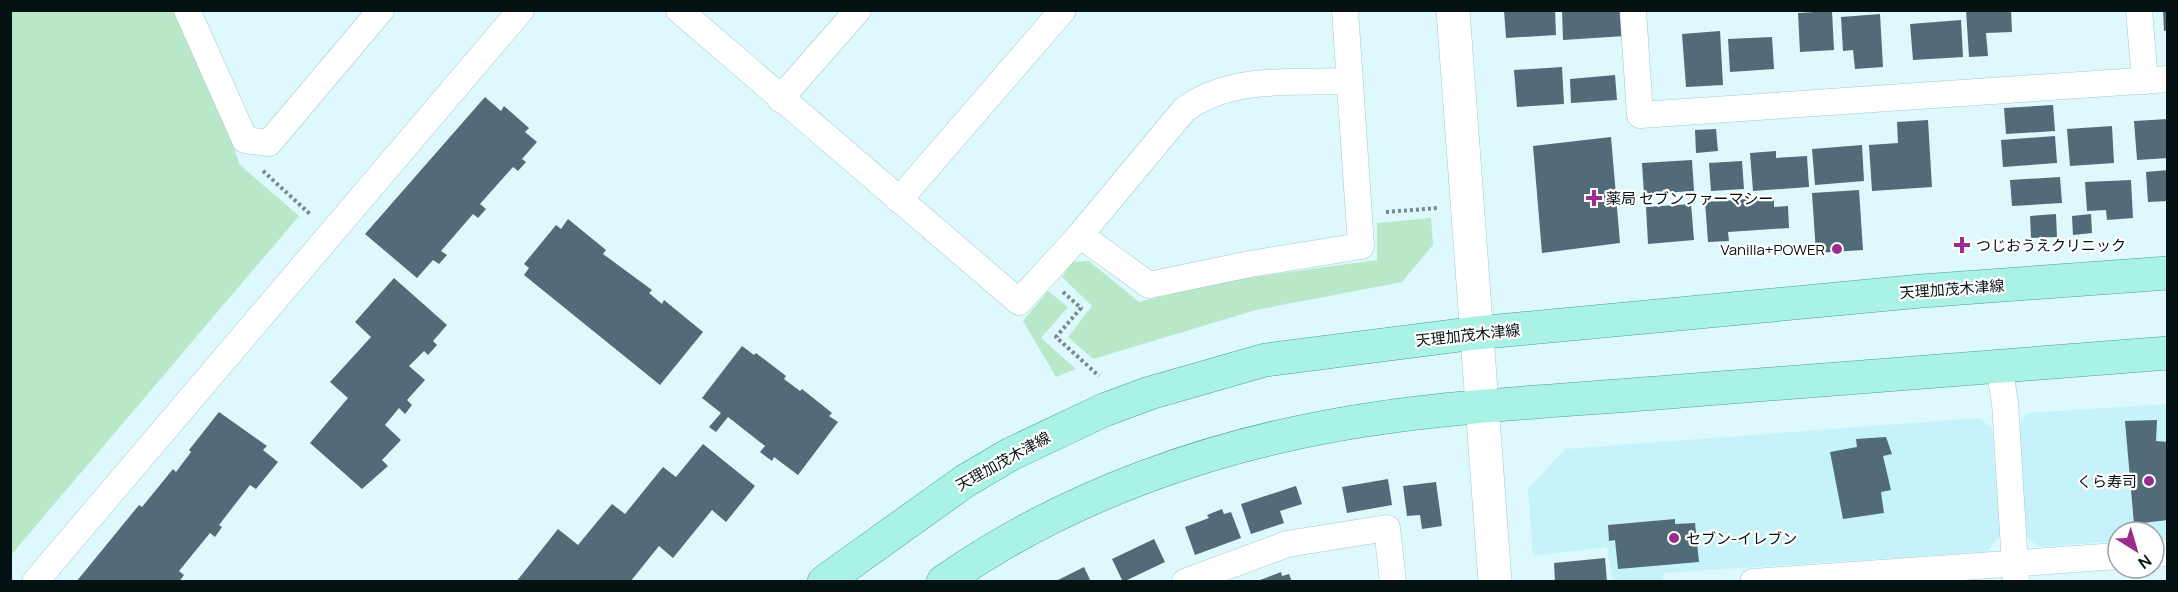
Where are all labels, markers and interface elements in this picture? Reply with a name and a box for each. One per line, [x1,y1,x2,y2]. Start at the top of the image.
place label: 薬局 セブンファーマシー [1606,188,1774,209]
marker: 薬局 セブンファーマシー [1587,191,1601,205]
place label: つじおうえクリニック [1976,235,2126,256]
marker: つじおうえクリニック [1953,236,1971,254]
place label: Vanilla+POWER [1720,239,1825,260]
marker: Vanilla+POWER [1830,242,1844,256]
street label: 天理加茂木津線 [1899,275,2005,303]
street label: 天理加茂木津線 [1415,319,1521,351]
street label: 天理加茂木津線 [952,426,1054,496]
place label: くら寿司 [2077,471,2137,492]
marker: くら寿司 [2142,474,2156,488]
north arrow [2106,520,2166,580]
place label: セブン-イレブン [1686,528,1797,549]
marker: セブン-イレブン [1667,531,1681,545]
text: N [2134,550,2156,574]

